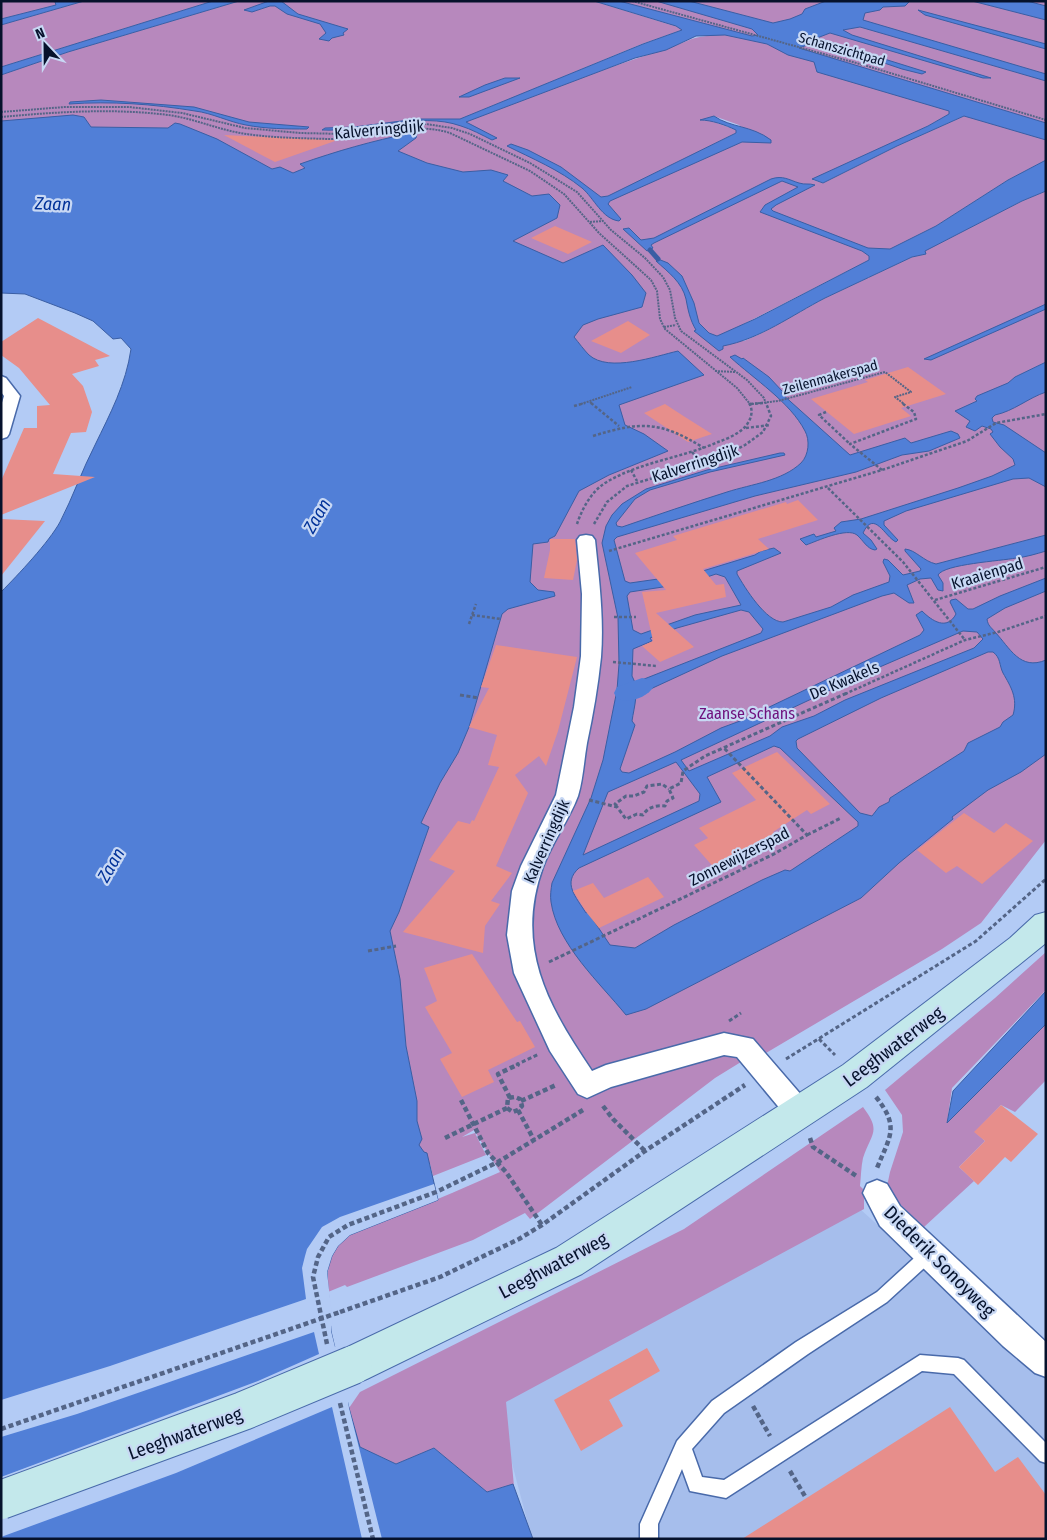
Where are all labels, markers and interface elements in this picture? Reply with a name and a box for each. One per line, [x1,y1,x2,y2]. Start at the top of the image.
north arrow [20,20,70,70]
text: N [33,24,47,43]
street label: Schanszichtpad [797,29,887,70]
street label: Kalverringdijk [333,116,425,143]
water label: Zaan [34,192,71,216]
street label: Zeilenmakerspad [781,357,880,398]
street label: Kalverringdijk [649,440,741,486]
water label: Zaan [298,495,336,538]
street label: Kraaienpad [949,554,1025,593]
street label: De Kwakels [807,657,882,704]
park label: Zaanse Schans [699,704,795,723]
street label: Kalverringdijk [519,796,574,886]
street label: Zonnewijzerspad [686,823,793,890]
water label: Zaan [92,844,130,887]
street label: Leeghwaterweg [838,1001,948,1092]
street label: Diederik Sonoyweg [879,1201,1000,1322]
street label: Leeghwaterweg [495,1227,612,1304]
street label: Leeghwaterweg [125,1402,246,1465]

